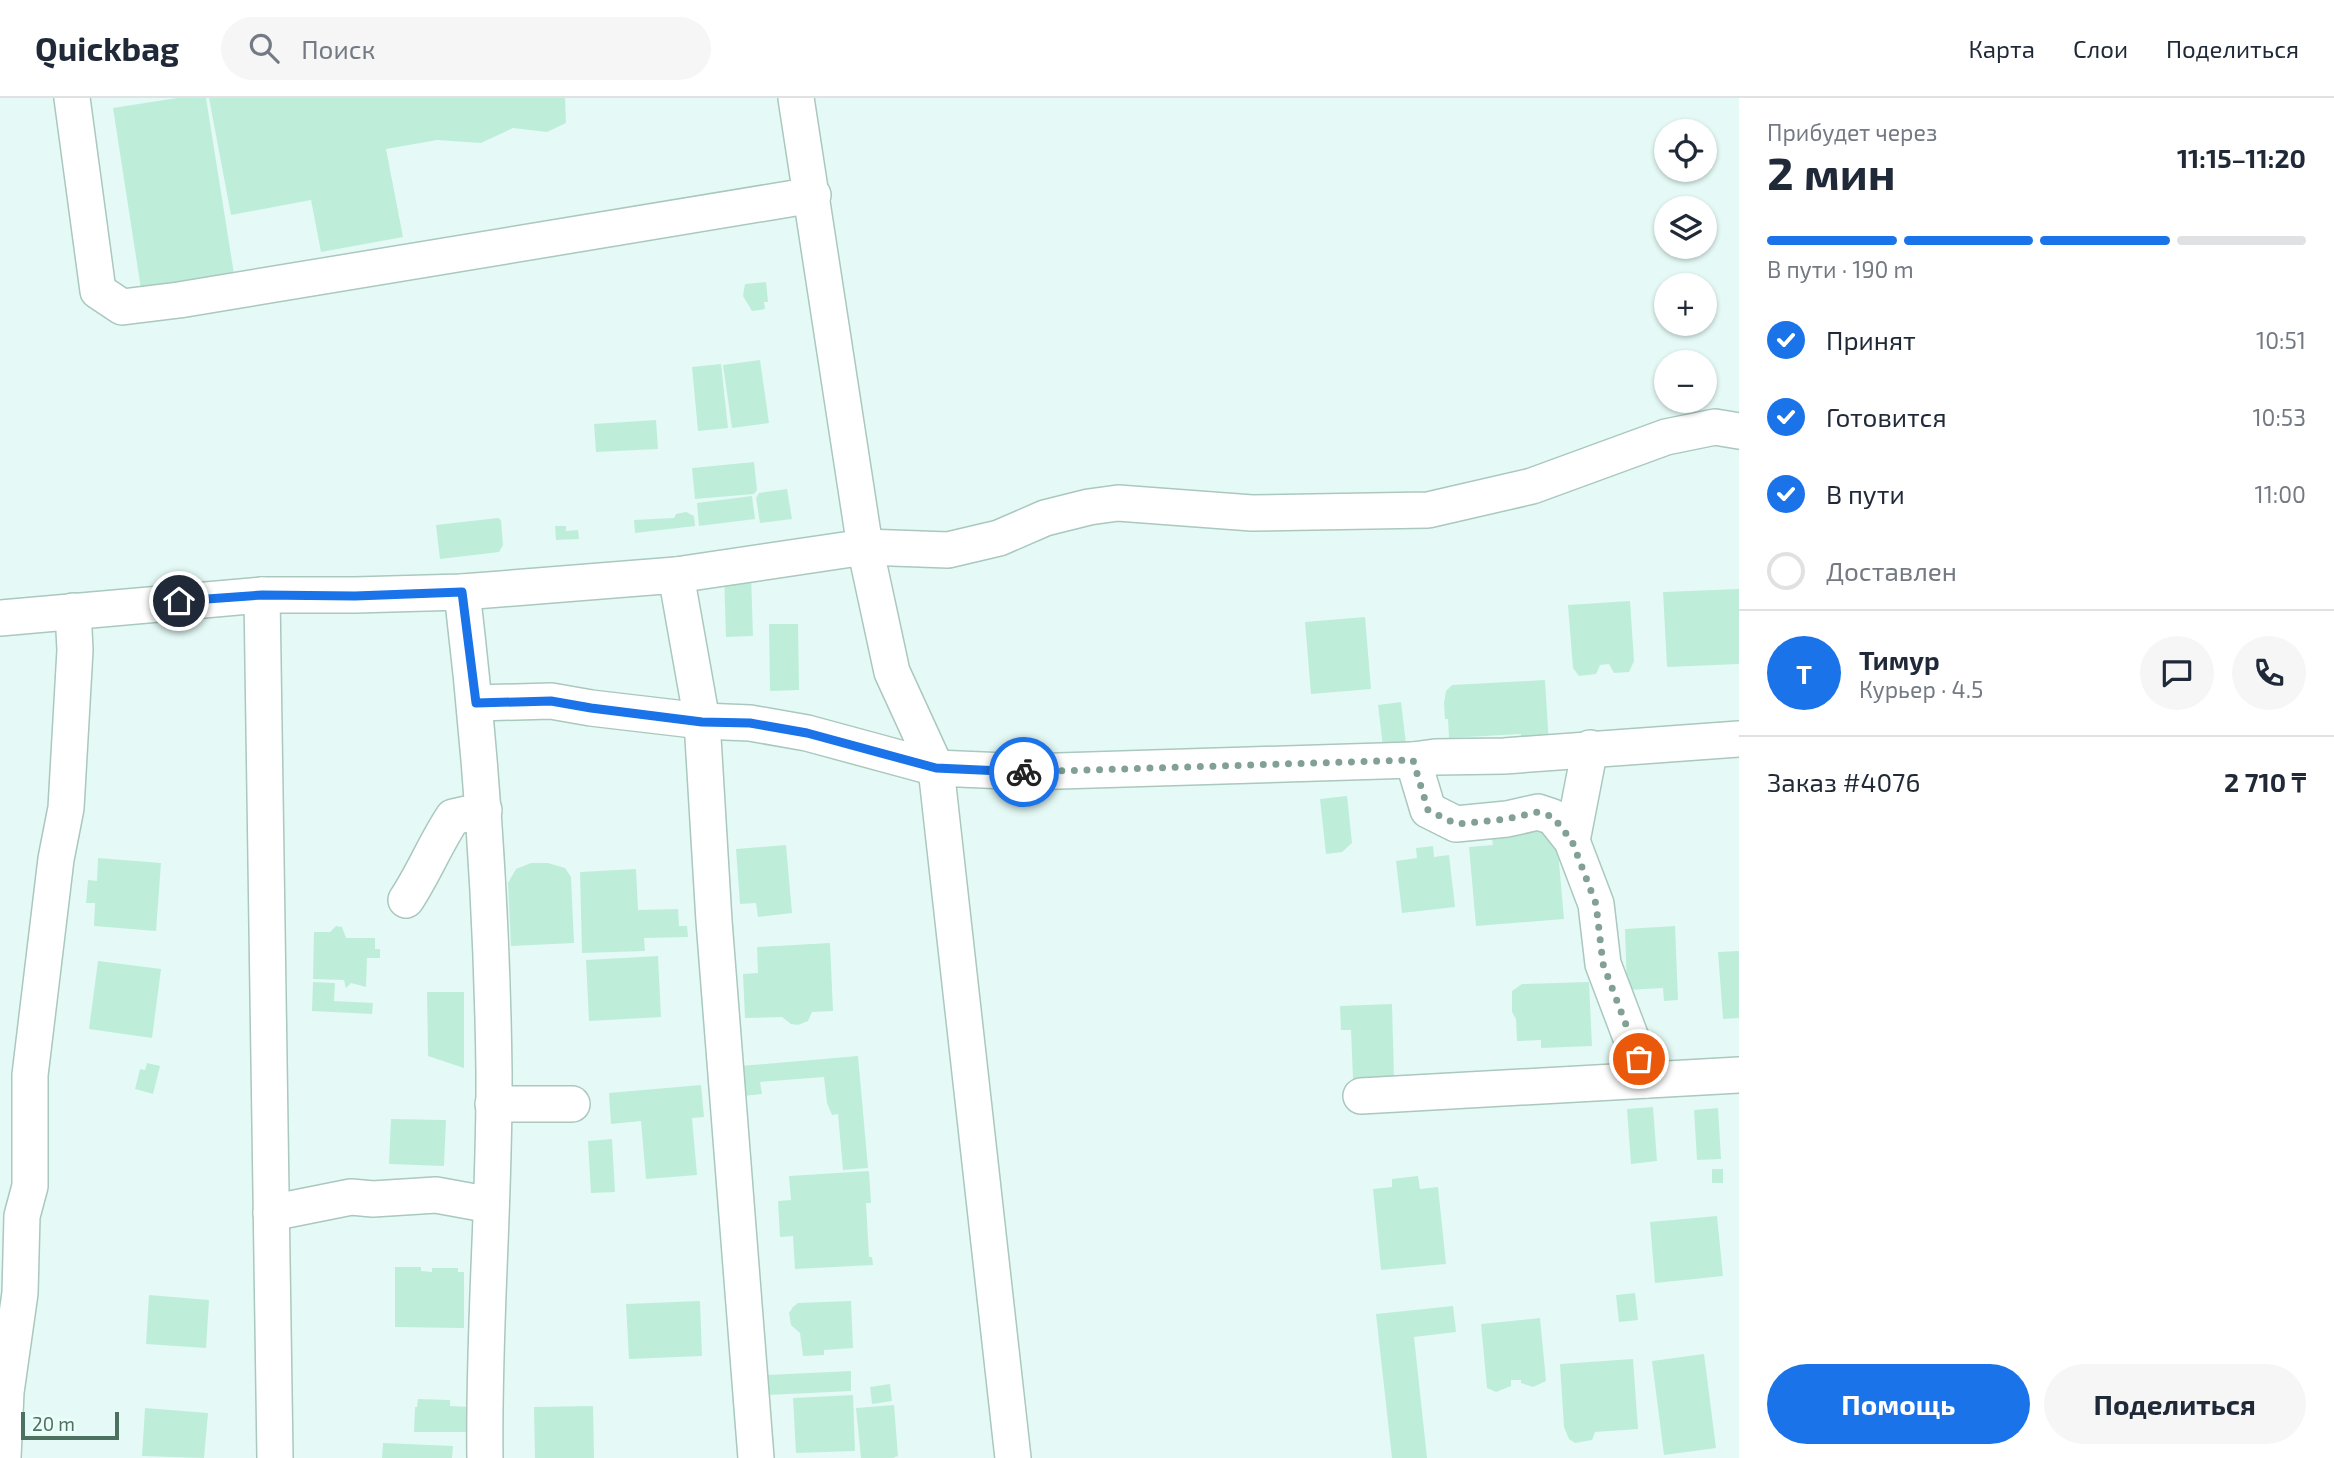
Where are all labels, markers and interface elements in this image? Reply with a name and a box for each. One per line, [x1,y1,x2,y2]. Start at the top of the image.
search box [221,17,711,80]
text: Quickbag [35,28,179,68]
icon: search [245,29,283,67]
text: Поиск [301,33,375,64]
text: Карта [1968,34,2035,63]
text: Слои [2073,34,2128,63]
text: Поделиться [2166,34,2299,63]
text: Прибудет через [1767,118,1937,146]
map controls [1654,119,1717,413]
button: locate [1654,119,1717,182]
text: 11:15–11:20 [2177,142,2306,173]
text: 2 мин [1767,144,1896,199]
button: layers [1654,196,1717,259]
text: В пути · 190 m [1767,255,1914,283]
button: + [1654,273,1717,336]
icon: check [1767,321,1805,359]
text: Принят [1826,324,1916,355]
text: 10:51 [2256,326,2306,354]
button: − [1654,350,1717,413]
icon: check [1767,398,1805,436]
text: Готовится [1826,401,1947,432]
text: 10:53 [2252,403,2306,431]
icon: check [1767,475,1805,513]
text: В пути [1826,478,1905,509]
text: 11:00 [2255,480,2306,508]
text: Доставлен [1826,555,1957,586]
pin [149,571,209,631]
icon: home [160,582,198,620]
button: chat [2140,636,2214,710]
button: phone [2232,636,2306,710]
text: Тимур [1859,644,1940,675]
text: Т [1796,658,1812,689]
text: Курьер · 4.5 [1859,675,1983,703]
courier [989,737,1059,807]
icon: bike [1005,753,1043,791]
text: Заказ #4076 [1767,766,1920,797]
text: 2 710 ₸ [2224,766,2306,797]
pin [1609,1029,1669,1089]
icon: bag [1620,1040,1658,1078]
button: Помощь [1767,1364,2030,1444]
button: Поделиться [2044,1364,2306,1444]
scale bar [21,1409,119,1441]
text: 20 m [32,1412,75,1435]

